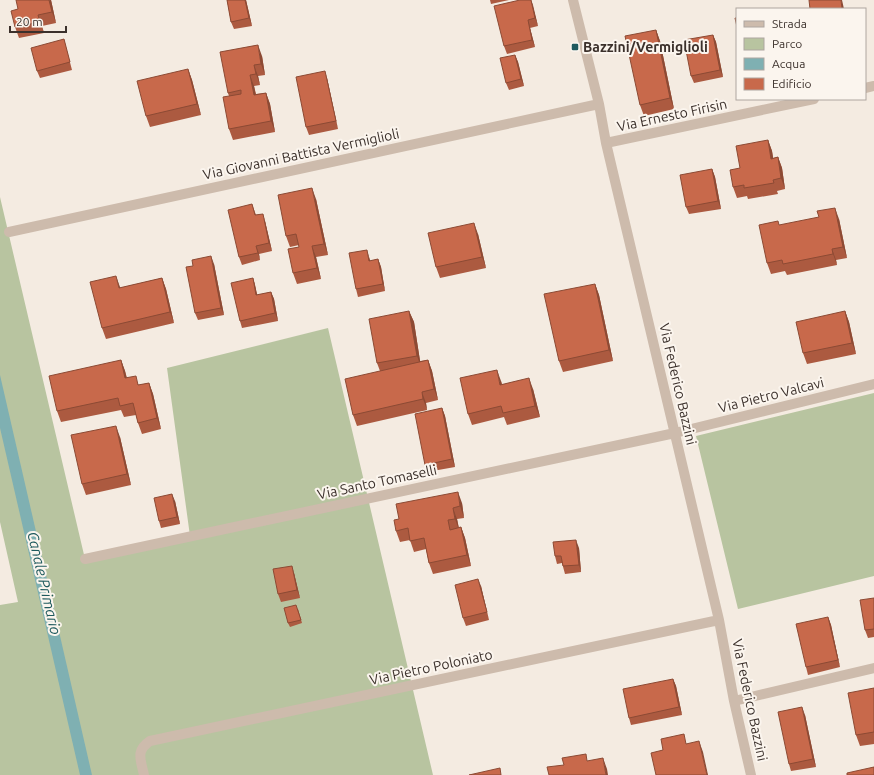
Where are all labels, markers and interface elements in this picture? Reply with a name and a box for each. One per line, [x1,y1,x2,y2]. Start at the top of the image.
scale bar [10,8,66,34]
legend [736,8,866,100]
text: 20 m [16,15,43,28]
text: Strada [772,17,807,30]
text: Parco [772,37,802,50]
place label: Bazzini/Vermiglioli [583,39,708,55]
marker: Bazzini/Vermiglioli [570,42,580,52]
text: Acqua [772,57,805,70]
text: Edificio [772,77,812,90]
street label: Via Ernesto Firisin [616,96,728,134]
street label: Via Giovanni Battista Vermiglioli [201,125,401,183]
street label: Via Federico Bazzini [656,322,700,446]
street label: Via Pietro Valcavi [717,374,825,416]
street label: Via Santo Tomaselli [316,462,438,502]
water label: Canale Primario [24,530,65,636]
street label: Via Federico Bazzini [729,637,771,763]
street label: Via Pietro Poloniato [368,646,494,688]

